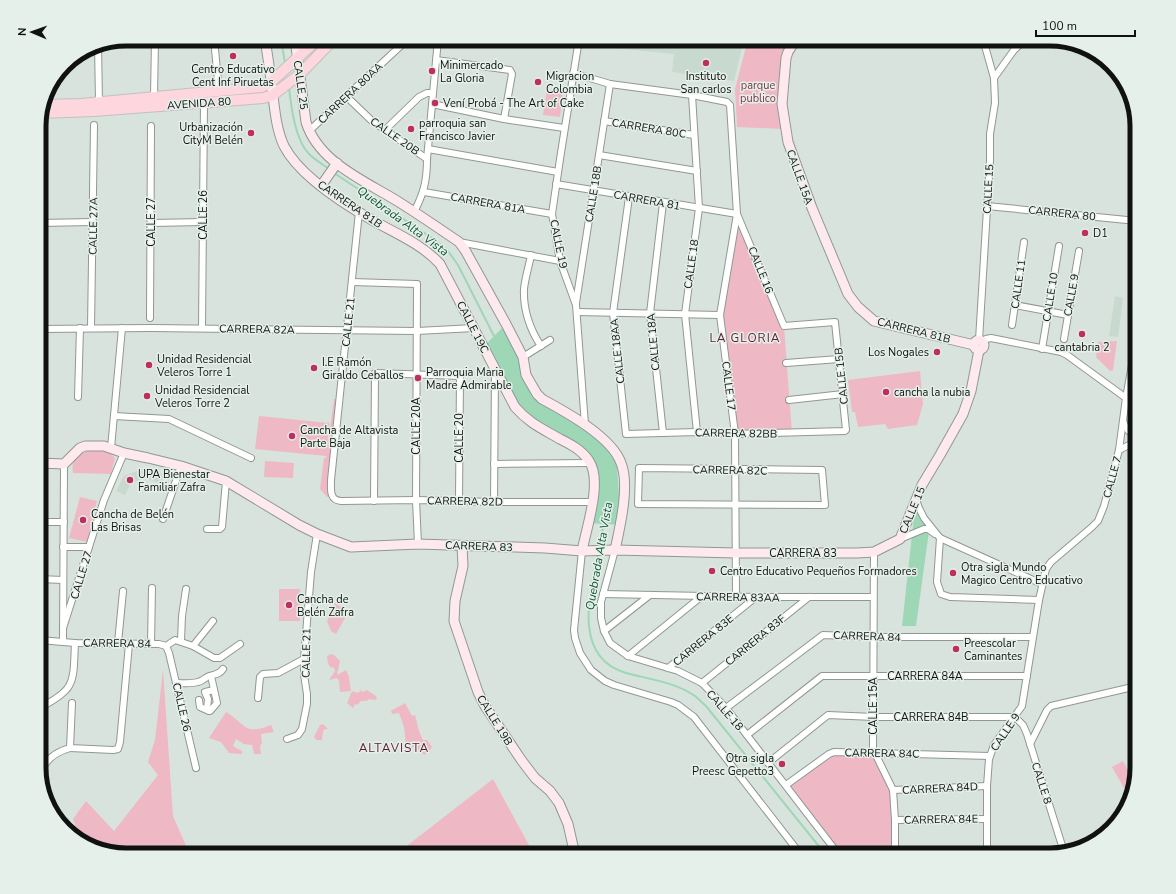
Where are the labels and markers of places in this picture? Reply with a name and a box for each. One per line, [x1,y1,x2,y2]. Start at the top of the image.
marker: Centro Educativo Cent Inf Piruetas [228,51,238,61]
place label: Minimercado La Gloria [440,58,503,86]
marker: Instituto San carlos [701,58,711,68]
place label: Centro Educativo Cent Inf Piruetas [191,62,275,90]
marker: Minimercado La Gloria [427,66,437,76]
place label: Migracion Colombia [546,69,594,97]
place label: Instituto San carlos [680,69,732,97]
marker: Migracion Colombia [533,77,543,87]
place label: Vení Probá - The Art of Cake [442,96,584,111]
marker: Vení Probá - The Art of Cake [430,98,440,108]
place label: parroquia san Francisco Javier [419,116,495,144]
place label: Urbanización CityM Belén [179,120,243,148]
marker: parroquia san Francisco Javier [406,124,416,134]
marker: Urbanización CityM Belén [246,128,256,138]
place label: D1 [1093,226,1108,241]
marker: D1 [1080,228,1090,238]
marker: cantabria 2 [1077,329,1087,339]
place label: cantabria 2 [1055,340,1109,355]
place label: Los Nogales [868,345,929,360]
marker: Los Nogales [932,347,942,357]
place label: Unidad Residencial Veleros Torre 1 [156,352,252,380]
place label: I.E Ramón Giraldo Ceballos [322,355,404,383]
marker: Unidad Residencial Veleros Torre 1 [144,360,154,370]
marker: I.E Ramón Giraldo Ceballos [309,363,319,373]
place label: Parroquia Maria Madre Admirable [426,365,512,393]
marker: Parroquia Maria Madre Admirable [413,373,423,383]
place label: Unidad Residencial Veleros Torre 2 [154,383,250,411]
place label: cancha la nubia [894,385,970,400]
marker: cancha la nubia [881,387,891,397]
marker: Unidad Residencial Veleros Torre 2 [142,391,152,401]
place label: Cancha de Altavista Parte Baja [300,423,398,451]
marker: Cancha de Altavista Parte Baja [287,431,297,441]
place label: UPA Bienestar Familiar Zafra [138,467,210,495]
marker: UPA Bienestar Familiar Zafra [125,475,135,485]
place label: Cancha de Belén Las Brisas [91,507,174,535]
marker: Cancha de Belén Las Brisas [78,515,88,525]
place label: Otra sigla Mundo Magico Centro Educativo [961,560,1083,588]
place label: Centro Educativo Pequeños Formadores [720,564,917,579]
marker: Centro Educativo Pequeños Formadores [707,566,717,576]
marker: Otra sigla Mundo Magico Centro Educativo [948,568,958,578]
place label: Cancha de Belén Zafra [297,592,354,620]
marker: Cancha de Belén Zafra [284,600,294,610]
place label: Preescolar Caminantes [964,636,1022,664]
marker: Preescolar Caminantes [951,644,961,654]
place label: Otra sigla Preesc Gepetto3 [692,751,774,779]
marker: Otra sigla Preesc Gepetto3 [777,759,787,769]

